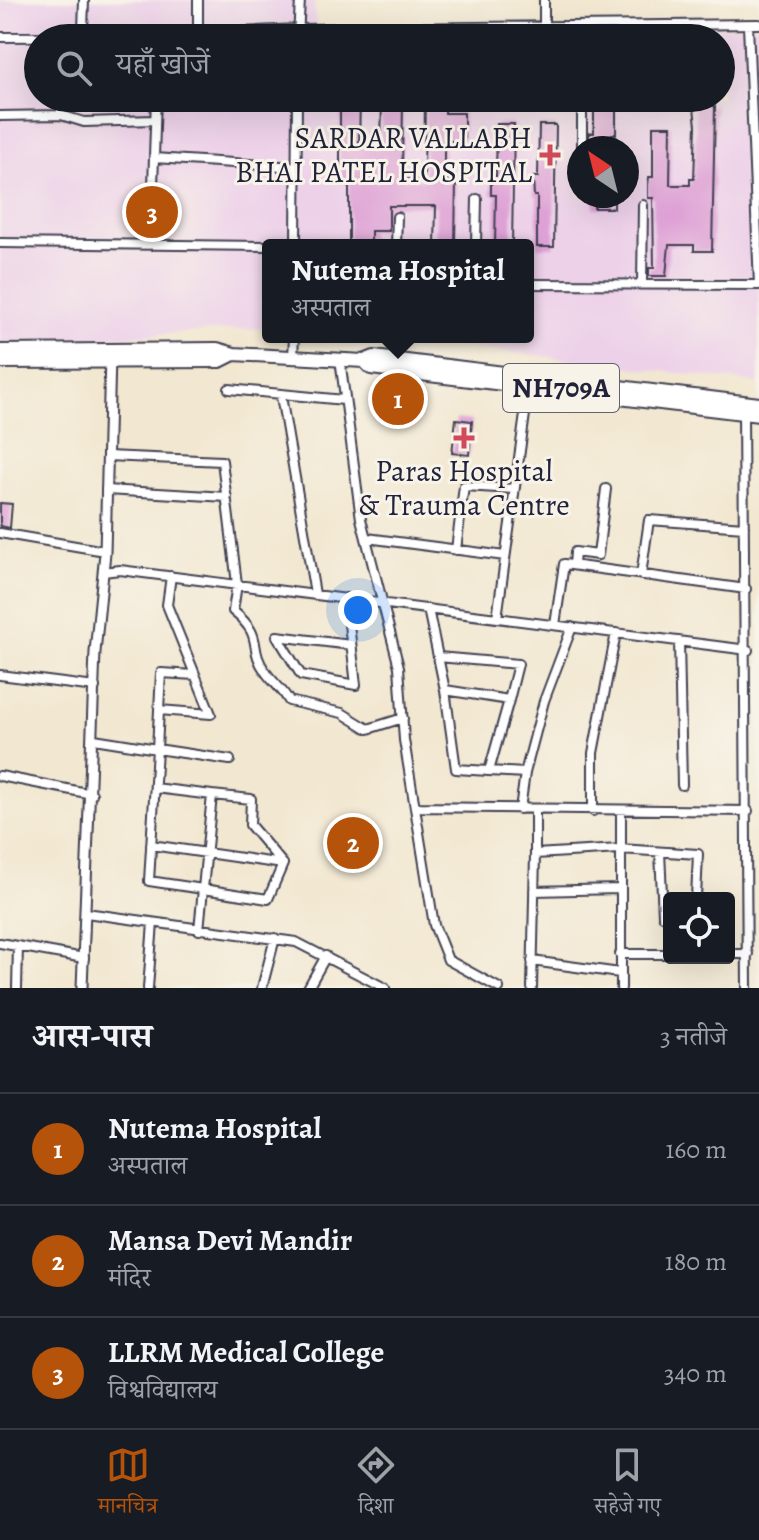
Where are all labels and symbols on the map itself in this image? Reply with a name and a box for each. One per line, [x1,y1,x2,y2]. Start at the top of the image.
place label: SARDAR VALLABH BHAI PATEL HOSPITAL [235,118,533,192]
north arrow [567,136,639,208]
marker: SARDAR VALLABH BHAI PATEL HOSPITAL [539,144,561,166]
pin: 3 [126,182,178,242]
road number: NH709A [503,364,619,412]
pin: 1 [372,369,424,429]
marker: Paras Hospital & Trauma Centre [453,427,475,449]
place label: Paras Hospital & Trauma Centre [358,451,570,525]
your location [338,590,378,630]
pin: 2 [327,813,379,873]

